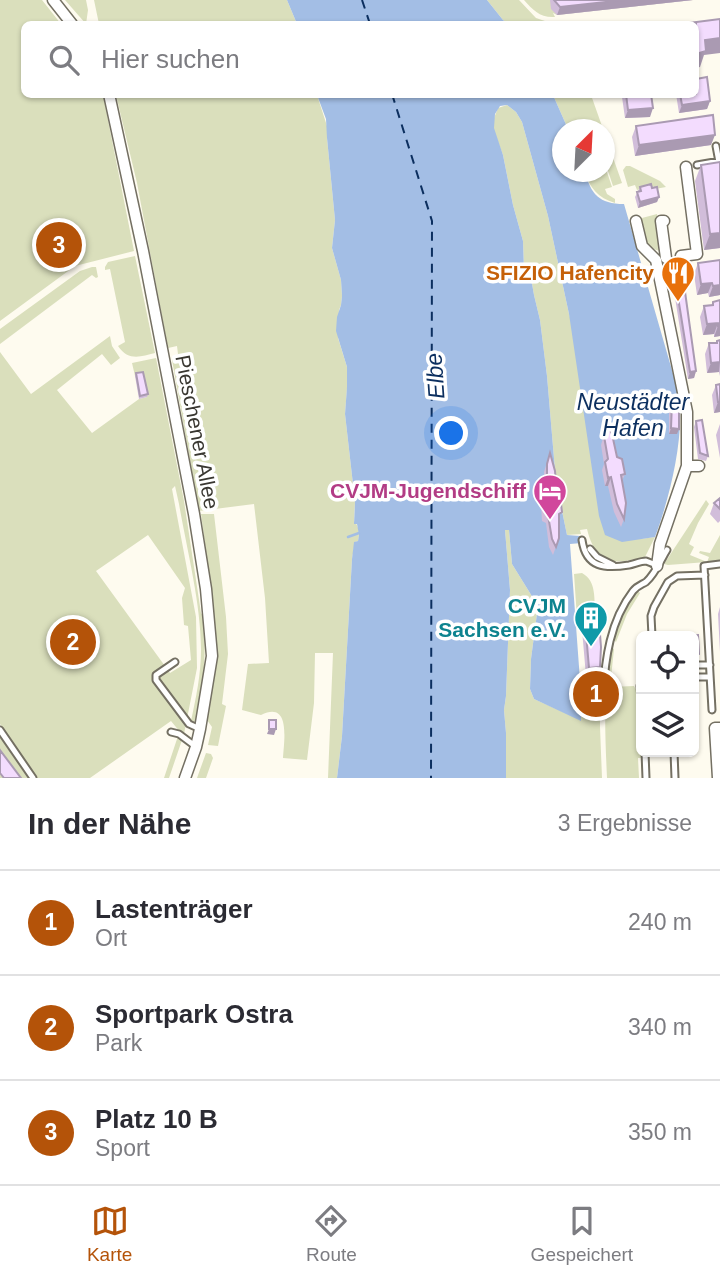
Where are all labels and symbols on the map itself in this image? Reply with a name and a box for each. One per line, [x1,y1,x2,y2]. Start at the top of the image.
north arrow [552,119,615,182]
pin: 3 [36,219,82,271]
restaurant icon: SFIZIO Hafencity [659,254,697,303]
place label: SFIZIO Hafencity [486,261,654,284]
water label: Elbe [420,352,450,400]
street label: Pieschener Allee [171,353,224,511]
water label: Neustädter Hafen [577,389,691,441]
your location [434,416,468,450]
hotel icon: CVJM-Jugendschiff [531,472,569,521]
place label: CVJM-Jugendschiff [330,479,527,502]
place label: CVJM Sachsen e.V. [438,594,566,641]
building icon: CVJM Sachsen e.V. [572,599,610,648]
pin: 2 [50,616,96,668]
pin: 1 [573,668,619,720]

